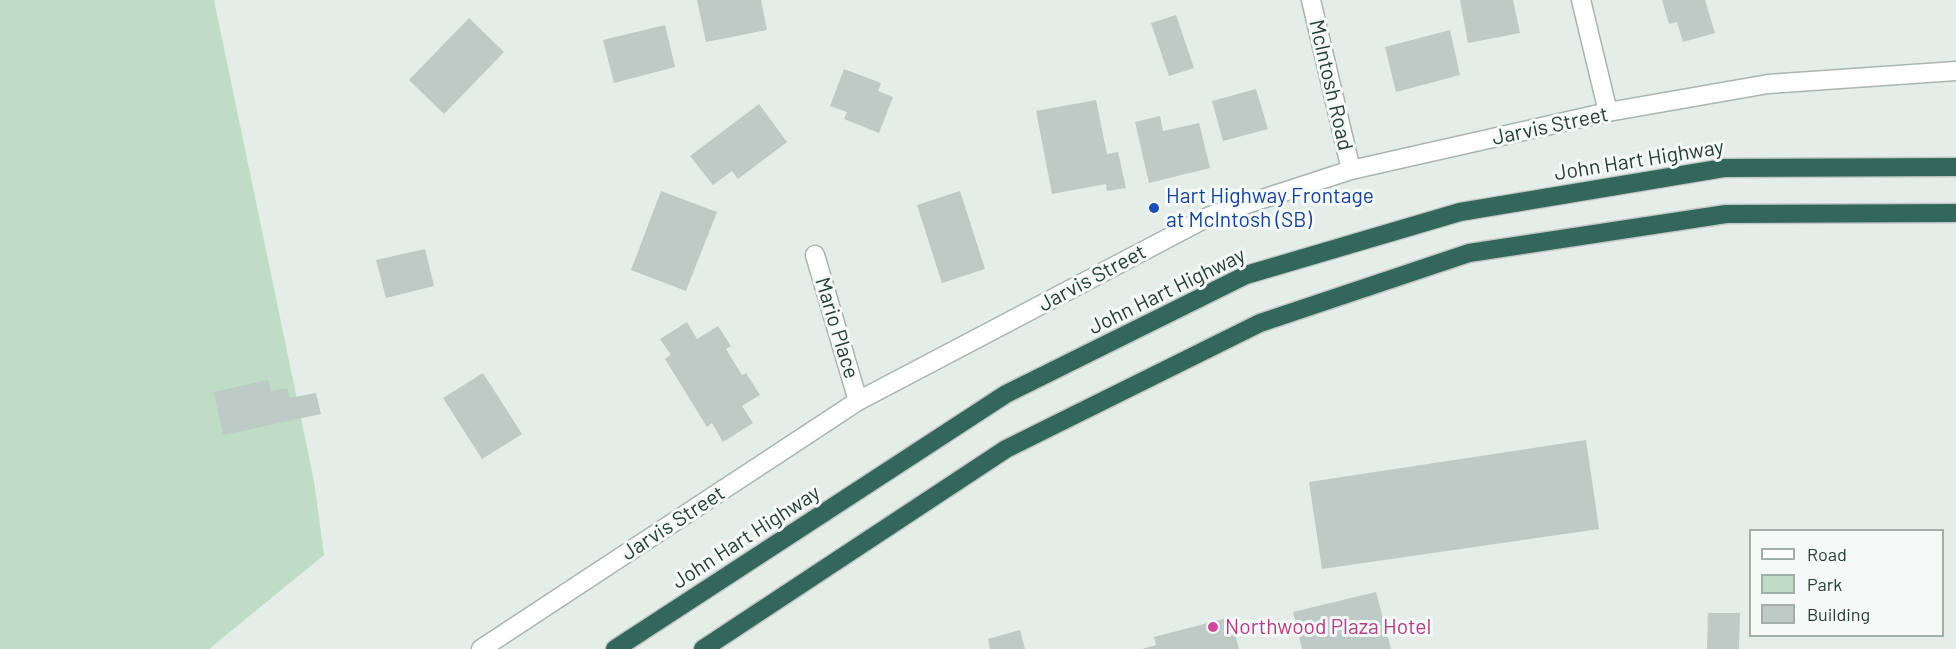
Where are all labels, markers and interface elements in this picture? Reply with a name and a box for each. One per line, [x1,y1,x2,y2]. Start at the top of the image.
street label: McIntosh Road [1304,17,1358,153]
street label: Jarvis Street [1490,101,1610,151]
street label: John Hart Highway [1552,134,1726,186]
place label: Hart Highway Frontage at McIntosh (SB) [1166,183,1374,233]
marker: Hart Highway Frontage at McIntosh (SB) [1147,201,1161,215]
street label: Jarvis Street [1034,239,1150,317]
street label: John Hart Highway [1084,242,1250,340]
street label: Mario Place [810,274,864,382]
street label: Jarvis Street [617,480,729,566]
street label: John Hart Highway [667,480,825,594]
legend [1749,529,1944,637]
text: Road [1807,543,1847,565]
text: Park [1807,573,1842,595]
text: Building [1807,603,1870,625]
place label: Northwood Plaza Hotel [1225,614,1431,640]
marker: Northwood Plaza Hotel [1206,620,1220,634]

